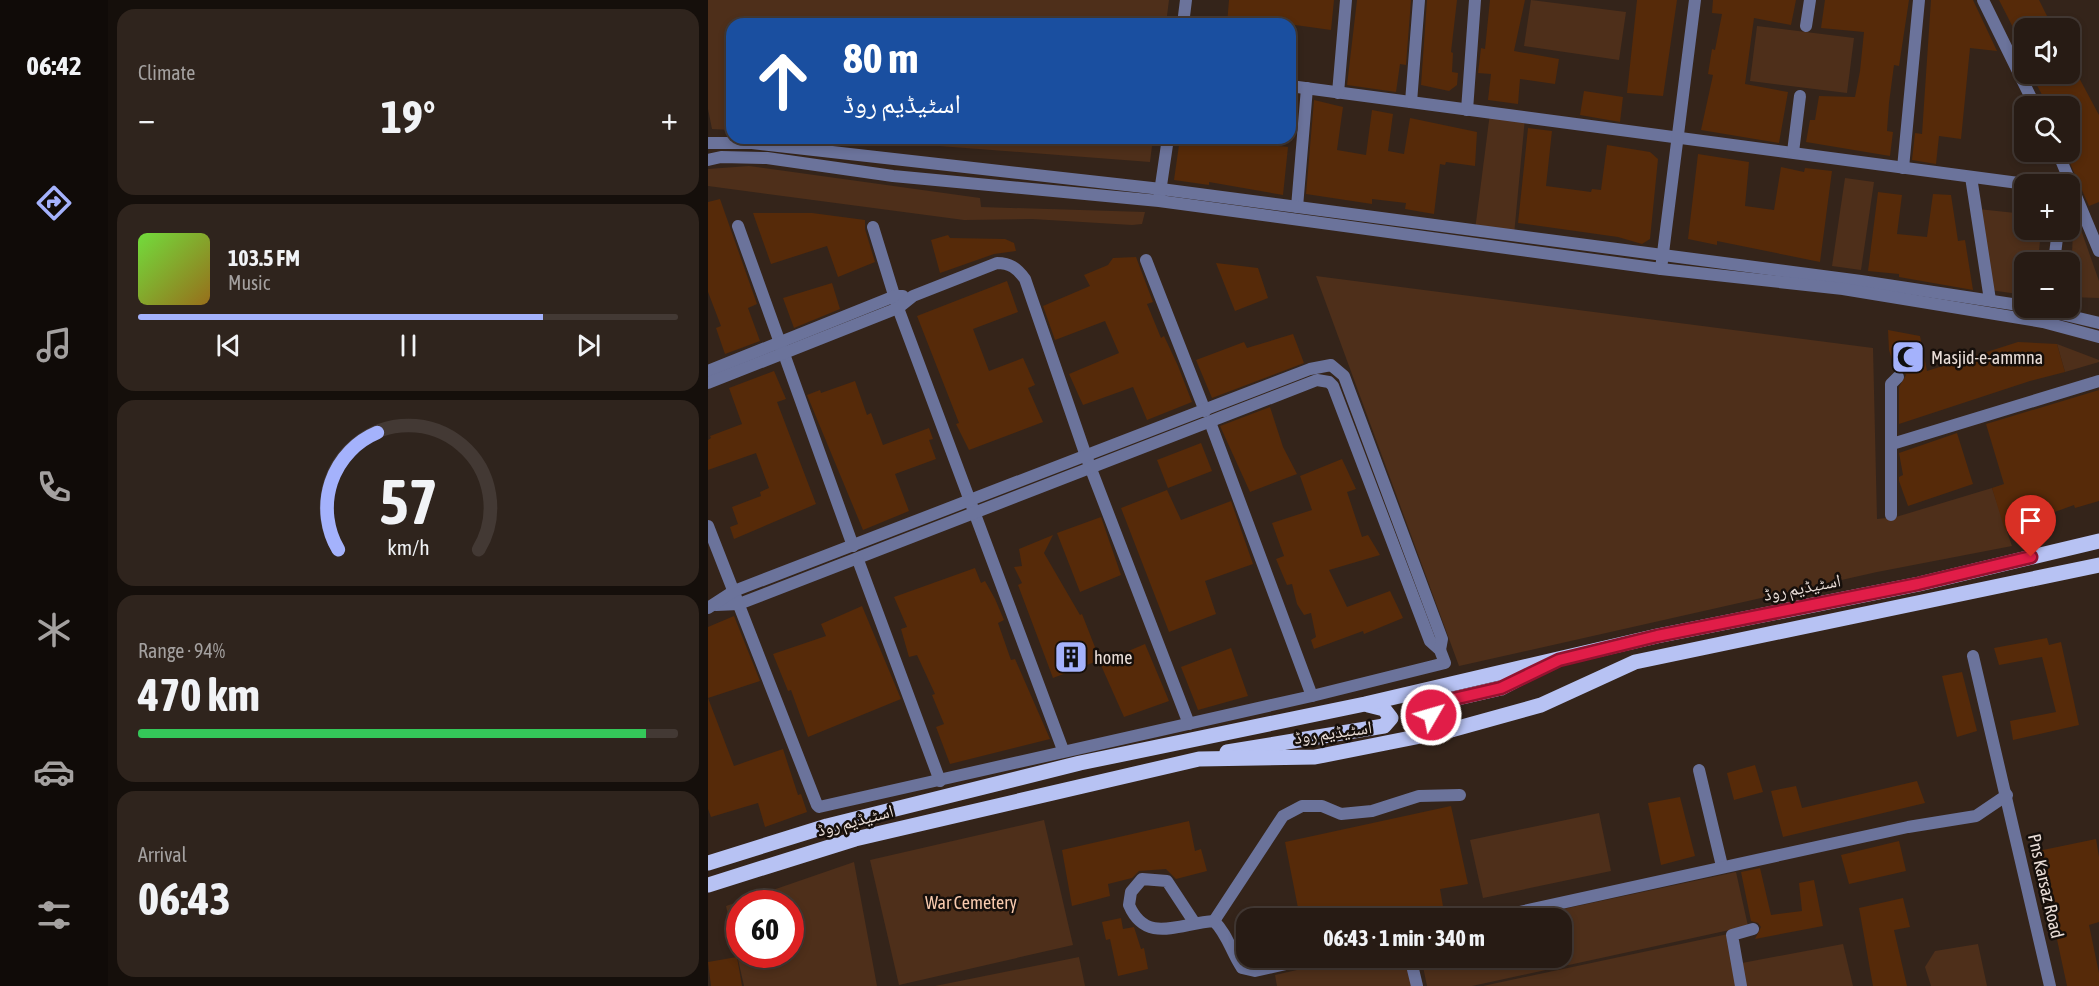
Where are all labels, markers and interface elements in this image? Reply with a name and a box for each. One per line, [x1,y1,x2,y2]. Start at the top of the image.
map controls [2014,18,2080,318]
button: sound [2014,18,2080,84]
text: 80 m [843,34,918,82]
icon: ahead [744,42,822,120]
text: 06:42 [26,50,82,81]
text: Climate [138,61,195,84]
text: اسٹیڈیم روڈ [843,88,961,119]
text: 19° [381,91,435,143]
button: search [2014,96,2080,162]
text: − [138,99,155,137]
text: + [661,99,678,137]
button: + [2014,174,2080,240]
icon: directions [33,182,75,224]
text: 103.5 FM [228,245,300,271]
button: − [2014,252,2080,318]
text: Music [228,271,270,294]
icon: music [33,324,75,366]
icon: previous [212,329,245,362]
icon: pause [392,329,425,362]
icon: next [572,329,605,362]
mosque icon: Masjid-e-ammna [1890,339,1926,375]
place label: Masjid-e-ammna [1931,347,2043,368]
icon: phone [33,466,75,508]
text: 57 [379,466,437,537]
pin [2005,495,2056,557]
icon: arrive [2014,504,2047,537]
text: km/h [387,535,429,560]
street label: اسٹیڈیم روڈ [1761,569,1843,607]
icon: climate [33,609,75,651]
text: Range · 94% [138,639,225,662]
building icon: home [1053,639,1089,675]
place label: home [1094,647,1132,668]
text: 470 km [138,669,260,721]
position arrow [1399,683,1463,747]
street label: اسٹیڈیم روڈ [1293,716,1374,750]
icon: car [33,751,75,793]
street label: اسٹیڈیم روڈ [814,800,896,842]
street label: Pns Karsaz Road [2024,832,2068,940]
text: Arrival [138,843,187,866]
text: 06:43 [138,873,231,925]
speed limit sign: 60 [726,890,804,968]
park label: War Cemetery [925,892,1017,913]
icon: filters [33,894,75,936]
text: 06:43 · 1 min · 340 m [1323,925,1485,951]

